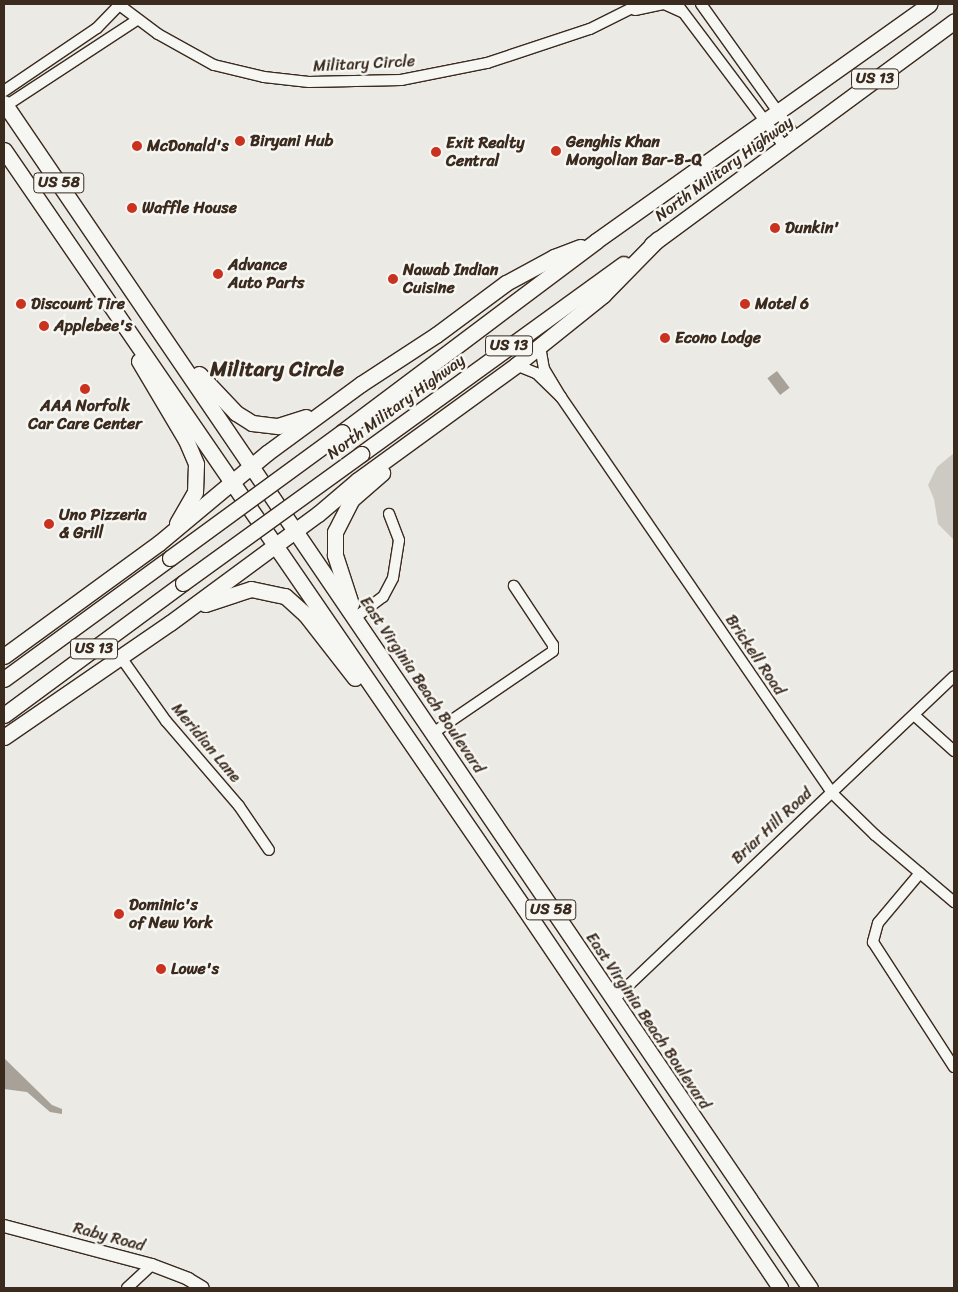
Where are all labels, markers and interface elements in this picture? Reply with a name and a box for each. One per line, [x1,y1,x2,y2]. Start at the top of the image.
street label: Military Circle [312,52,416,76]
road number: US 13 [850,66,900,92]
street label: North Military Highway [651,113,797,225]
place label: Biryani Hub [250,131,333,151]
place label: Genghis Khan Mongolian Bar-B-Q [566,132,702,170]
place label: Exit Realty Central [446,133,524,171]
marker: Biryani Hub [234,135,246,147]
place label: McDonald's [147,136,229,156]
marker: McDonald's [131,140,143,152]
marker: Genghis Khan Mongolian Bar-B-Q [550,145,562,157]
marker: Exit Realty Central [430,146,442,158]
road number: US 58 [33,170,85,196]
place label: Waffle House [142,198,237,218]
marker: Waffle House [126,202,138,214]
place label: Dunkin' [785,218,839,238]
marker: Dunkin' [769,222,781,234]
place label: Advance Auto Parts [228,255,304,293]
place label: Nawab Indian Cuisine [403,260,498,298]
marker: Advance Auto Parts [212,268,224,280]
marker: Nawab Indian Cuisine [387,273,399,285]
place label: Discount Tire [31,294,125,314]
place label: Motel 6 [755,294,809,314]
marker: Discount Tire [15,298,27,310]
marker: Motel 6 [739,298,751,310]
place label: Applebee's [54,316,132,336]
marker: Applebee's [38,320,50,332]
place label: Econo Lodge [675,328,761,348]
marker: Econo Lodge [659,332,671,344]
road number: US 13 [484,334,534,358]
street label: North Military Highway [323,351,469,463]
district label: Military Circle [210,356,344,382]
marker: AAA Norfolk Car Care Center [79,383,91,395]
place label: AAA Norfolk Car Care Center [28,396,142,434]
place label: Uno Pizzeria & Grill [59,505,147,543]
marker: Uno Pizzeria & Grill [43,518,55,530]
street label: East Virginia Beach Boulevard [355,593,489,777]
street label: Brickell Road [721,611,789,699]
road number: US 13 [69,636,119,662]
street label: Meridian Lane [167,699,245,787]
street label: Briar Hill Road [728,784,816,868]
place label: Dominic's of New York [129,895,213,933]
road number: US 58 [525,898,577,922]
marker: Dominic's of New York [113,908,125,920]
street label: East Virginia Beach Boulevard [581,929,715,1113]
place label: Lowe's [171,959,219,979]
marker: Lowe's [155,963,167,975]
street label: Raby Road [71,1218,147,1256]

